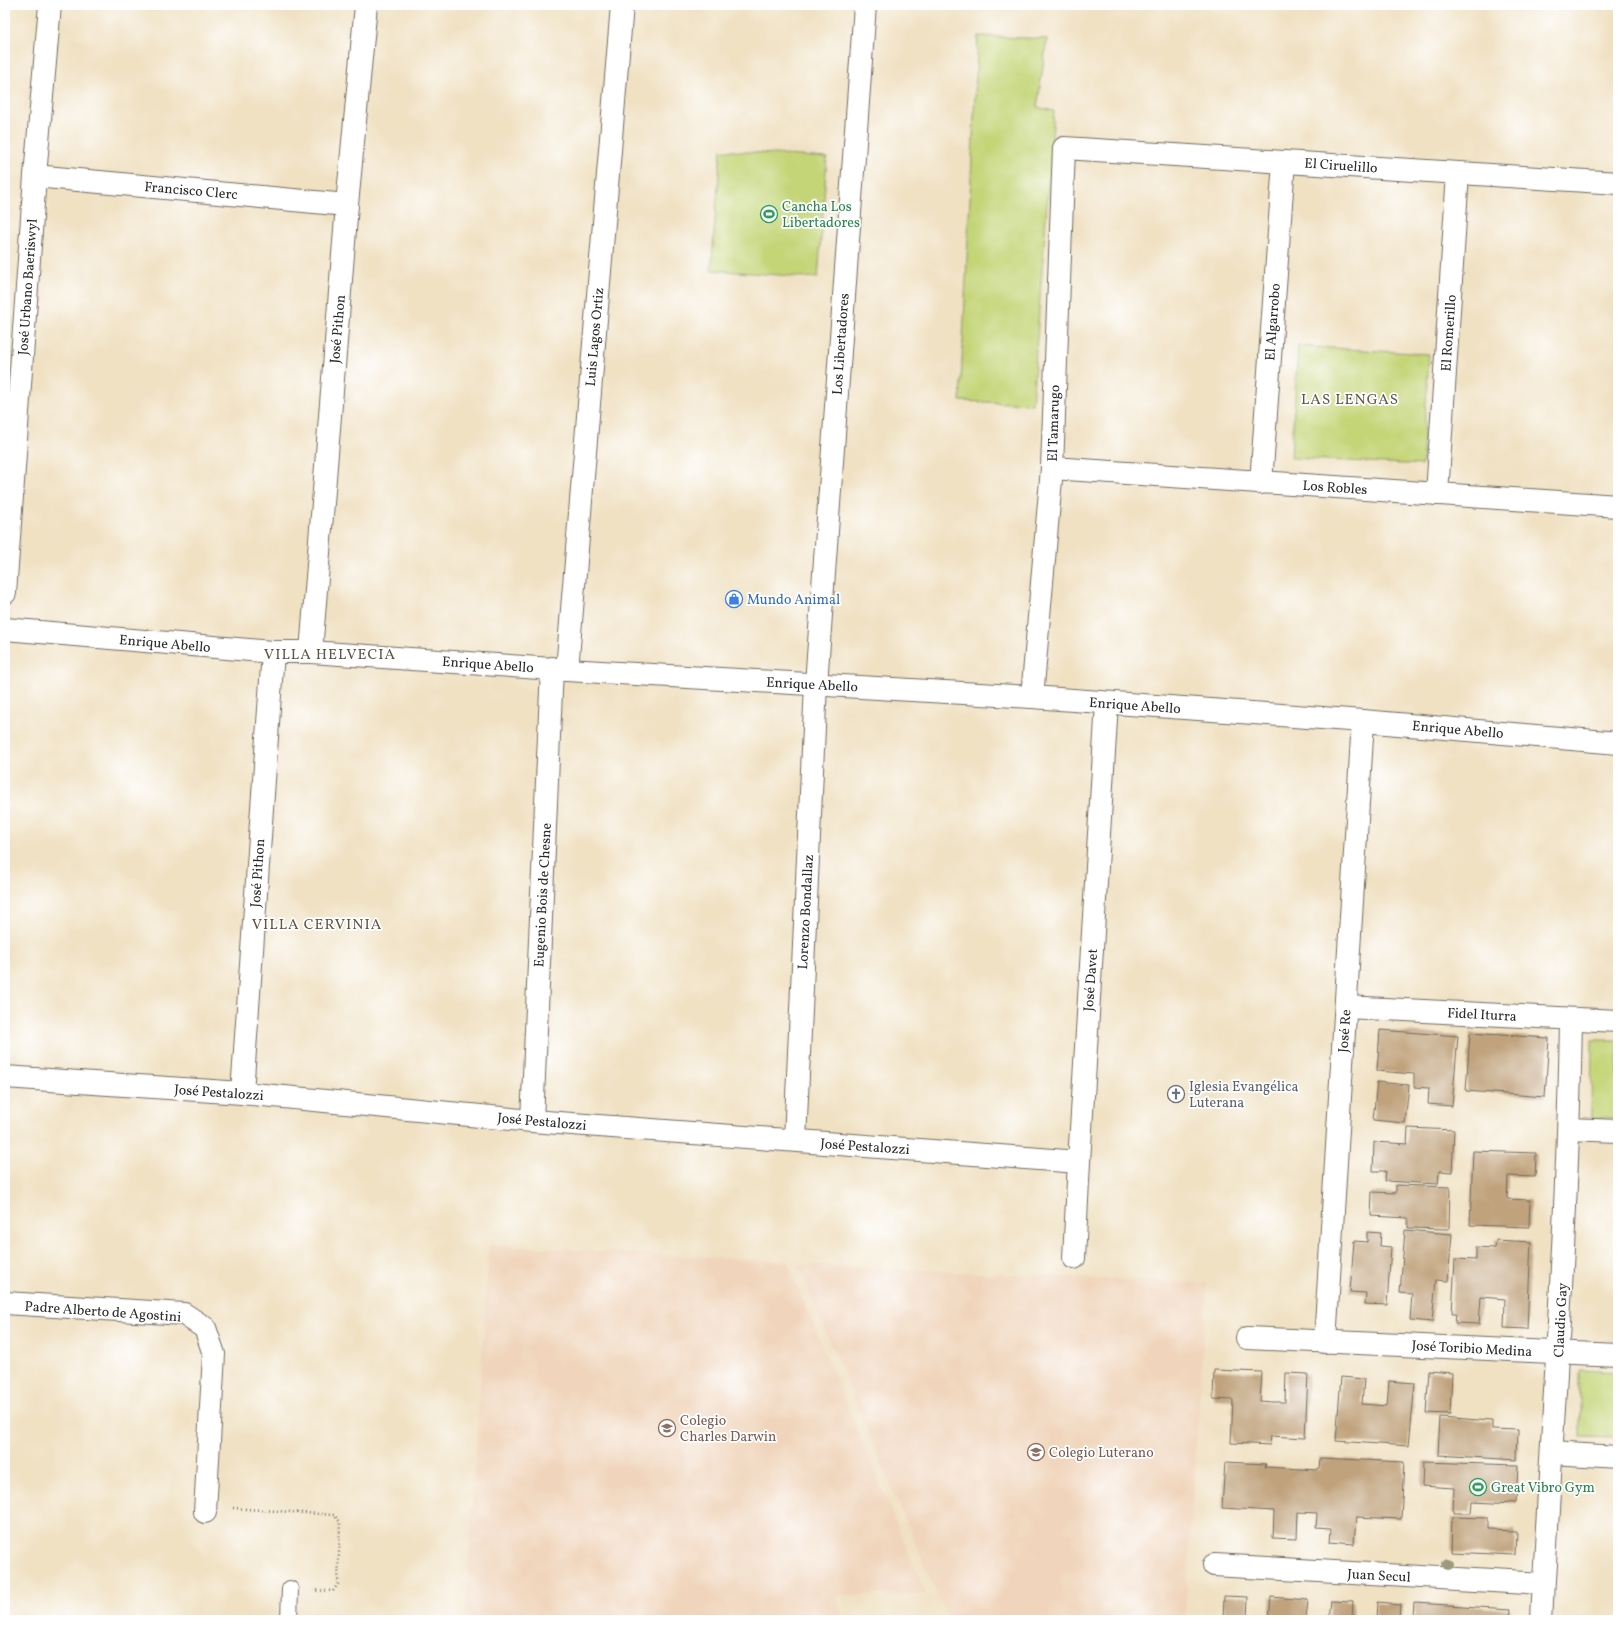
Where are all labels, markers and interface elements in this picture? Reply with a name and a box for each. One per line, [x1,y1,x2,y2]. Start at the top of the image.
street label: El Ciruelillo [1304,154,1378,179]
street label: Francisco Clerc [143,178,238,205]
place label: Cancha Los Libertadores [782,198,860,233]
sports icon: Cancha Los Libertadores [759,204,779,224]
street label: José Urbano Baeriswyl [14,218,43,356]
street label: El Algarrobo [1261,283,1286,362]
street label: Luis Lagos Ortiz [582,287,609,387]
street label: Los Libertadores [828,293,855,396]
street label: José Pithon [326,294,351,364]
street label: El Romerillo [1437,294,1462,372]
street label: El Tamarugo [1044,384,1065,462]
district label: LAS LENGAS [1301,390,1399,411]
street label: Los Robles [1302,477,1368,500]
shop icon: Mundo Animal [724,589,744,609]
place label: Mundo Animal [747,591,840,610]
street label: Enrique Abello [118,631,211,658]
district label: VILLA HELVECIA [264,645,396,666]
street label: Enrique Abello [441,653,534,678]
street label: Enrique Abello [766,674,858,697]
street label: Enrique Abello [1088,694,1181,719]
street label: Enrique Abello [1411,717,1504,744]
street label: Eugenio Bois de Chesne [530,822,557,968]
street label: José Pithon [247,838,270,908]
street label: Lorenzo Bondallaz [794,854,819,970]
district label: VILLA CERVINIA [252,915,382,936]
street label: José Davet [1080,948,1103,1012]
street label: Fidel Iturra [1447,1004,1517,1027]
street label: José Re [1335,1008,1357,1053]
place label: Iglesia Evangélica Luterana [1189,1078,1298,1113]
street label: José Pestalozzi [173,1081,264,1106]
church icon: Iglesia Evangélica Luterana [1166,1084,1186,1104]
street label: José Pestalozzi [496,1109,587,1136]
street label: José Pestalozzi [819,1135,910,1160]
street label: Claudio Gay [1550,1282,1573,1358]
street label: Padre Alberto de Agostini [24,1298,182,1327]
street label: José Toribio Medina [1411,1337,1533,1362]
place label: Colegio Charles Darwin [680,1412,776,1447]
school or university icon: Colegio Charles Darwin [657,1418,677,1438]
school or university icon: Colegio Luterano [1026,1442,1046,1462]
place label: Colegio Luterano [1049,1444,1154,1463]
sports icon: Great Vibro Gym [1468,1477,1488,1497]
place label: Great Vibro Gym [1491,1479,1595,1498]
street label: Juan Secul [1347,1565,1411,1588]

